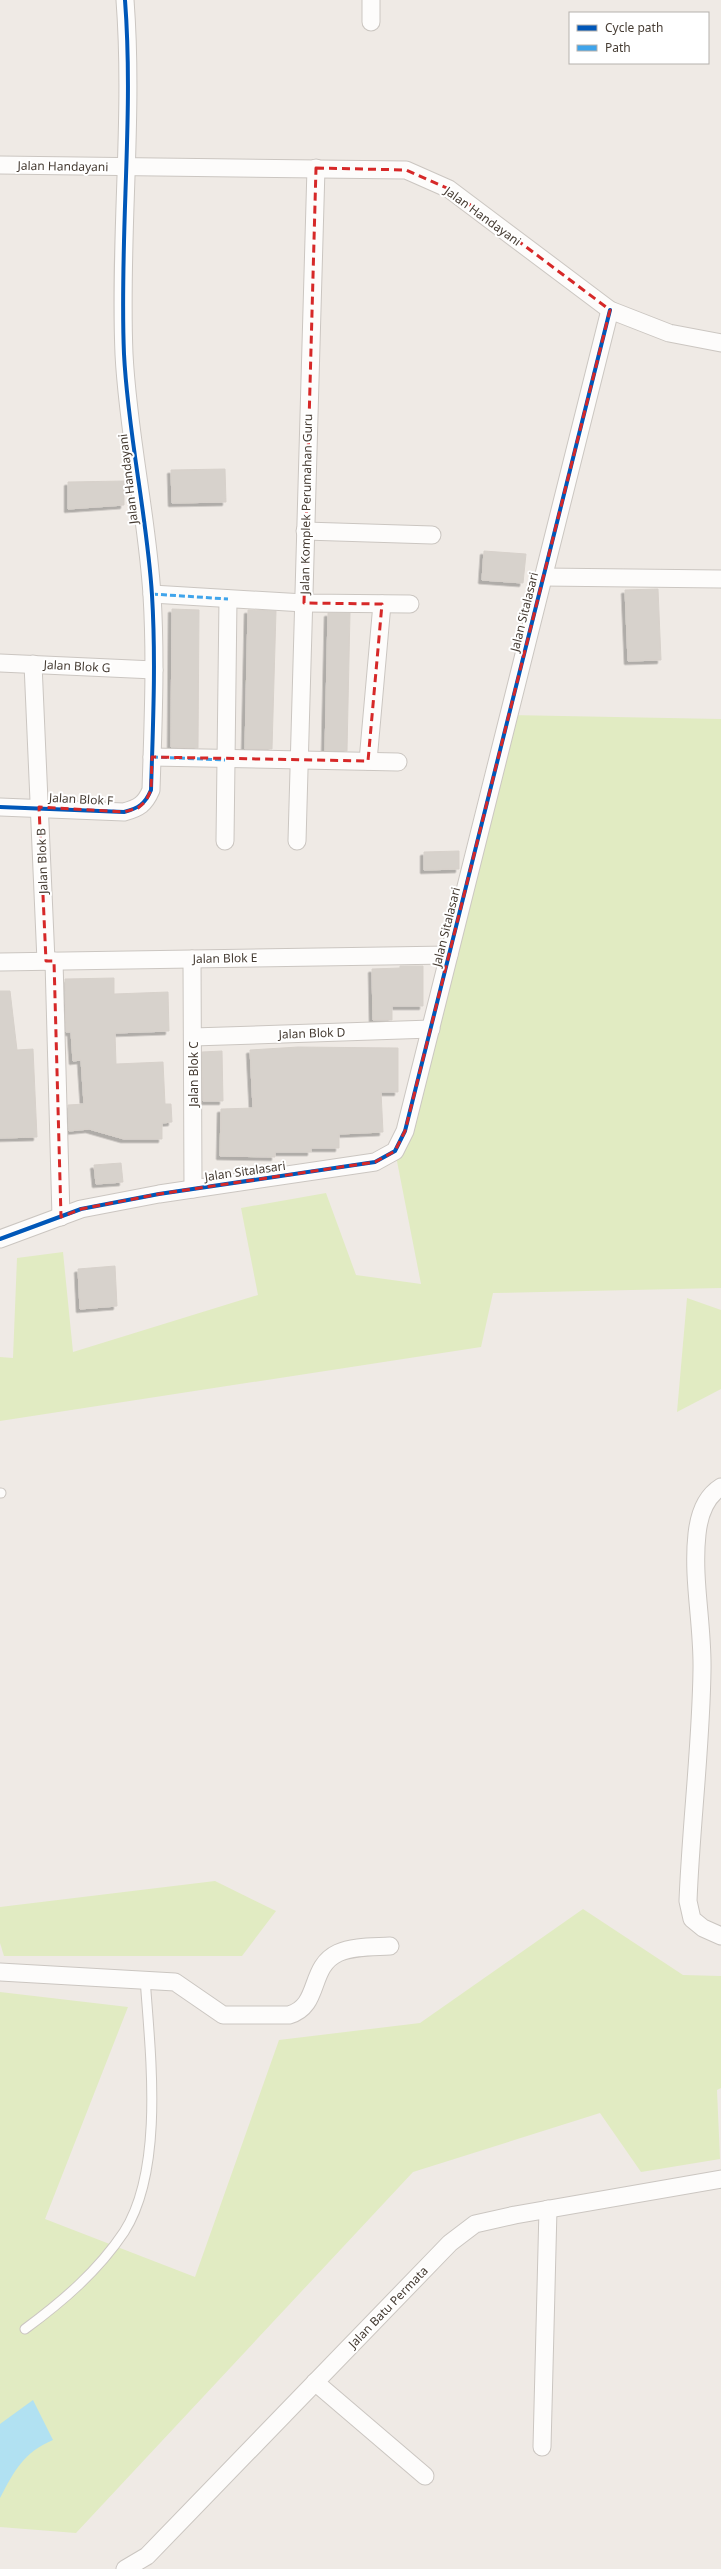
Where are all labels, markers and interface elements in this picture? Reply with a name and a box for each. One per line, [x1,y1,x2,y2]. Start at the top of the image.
legend [569,12,709,64]
text: Cycle path [605,19,663,36]
text: Path [605,39,631,56]
street label: Jalan Handayani [16,157,109,175]
street label: Jalan Handayani [440,182,525,250]
street label: Jalan Komplek Perumahan Guru [296,414,316,595]
street label: Jalan Handayani [114,433,142,526]
street label: Jalan Sitalasari [506,570,542,655]
street label: Jalan Blok G [42,656,111,676]
street label: Jalan Blok F [47,789,114,809]
street label: Jalan Blok B [32,828,52,895]
street label: Jalan Sitalasari [428,885,464,970]
street label: Jalan Blok E [191,949,258,967]
street label: Jalan Blok D [277,1023,346,1043]
street label: Jalan Blok C [185,1041,202,1108]
street label: Jalan Sitalasari [202,1157,287,1185]
street label: Jalan Batu Permata [344,2262,432,2352]

